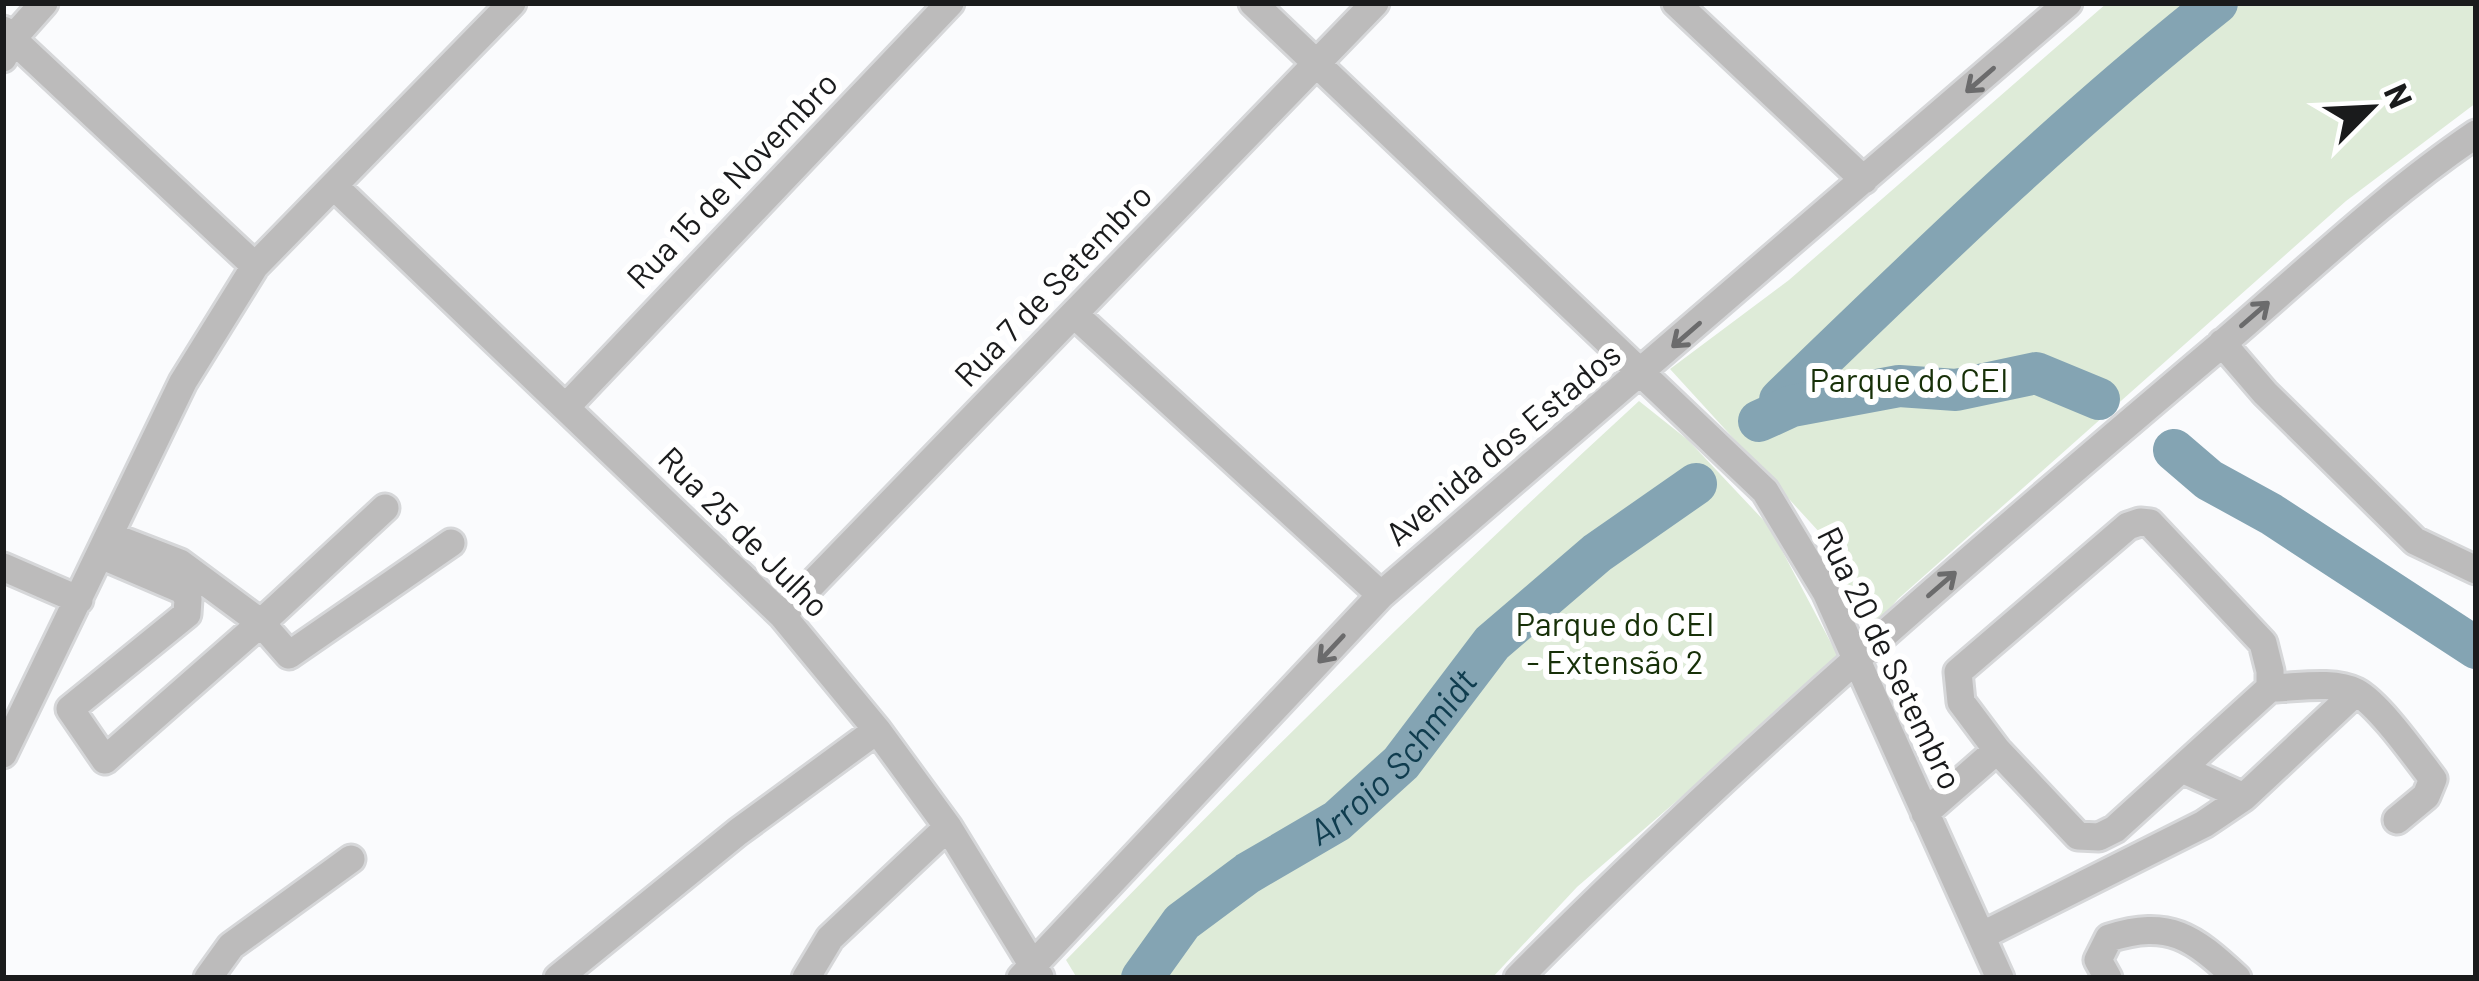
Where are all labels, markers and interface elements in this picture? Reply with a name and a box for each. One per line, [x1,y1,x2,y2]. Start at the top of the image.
north arrow [2311,48,2431,168]
street label: Rua 15 de Novembro [618,63,845,296]
one-way arrow [1965,65,1996,93]
text: N [2377,77,2422,114]
street label: Rua 7 de Setembro [945,175,1159,394]
one-way arrow [2240,301,2270,328]
one-way arrow [1671,321,1702,349]
street label: Avenida dos Estados [1377,333,1628,553]
park label: Parque do CEI [1809,359,2009,399]
street label: Rua 25 de Julho [651,438,838,625]
street label: Rua 20 de Setembro [1810,520,1972,795]
one-way arrow [1927,571,1957,598]
park label: Parque do CEI - Extensão 2 [1515,603,1715,681]
one-way arrow [1317,634,1345,663]
water label: Arroio Schmidt [1301,659,1485,853]

